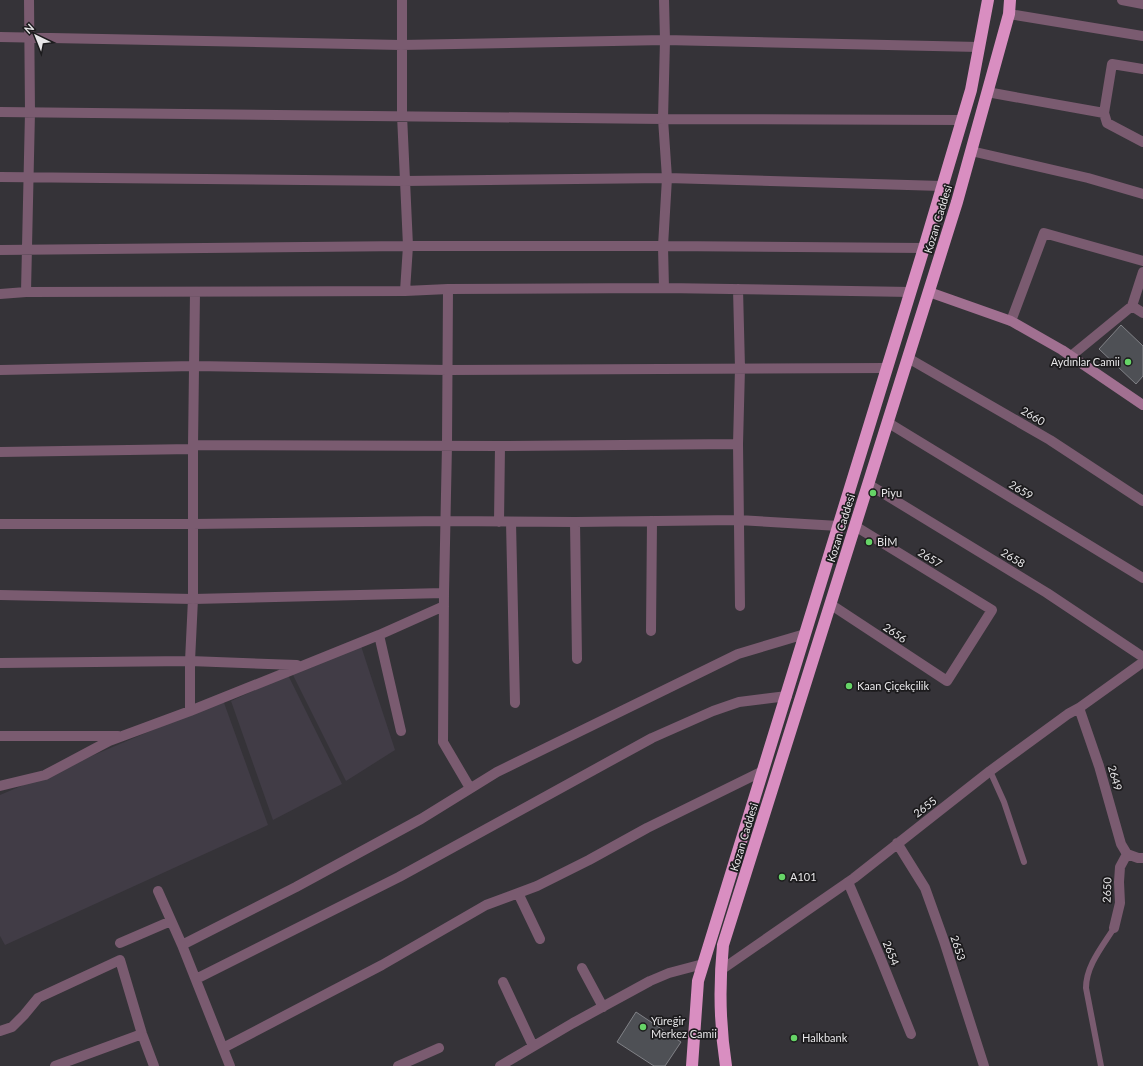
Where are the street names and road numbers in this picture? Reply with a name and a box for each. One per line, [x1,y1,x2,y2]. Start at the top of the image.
street label: Kozan Caddesi [921,183,954,255]
street label: 2660 [1019,404,1048,428]
street label: 2659 [1007,477,1036,502]
street label: Kozan Caddesi [824,492,857,564]
street label: 2657 [916,545,945,570]
street label: 2658 [999,545,1028,570]
street label: 2656 [881,620,909,645]
street label: 2649 [1106,764,1125,792]
street label: 2655 [911,794,939,819]
street label: Kozan Caddesi [727,801,760,873]
street label: 2650 [1100,876,1113,903]
street label: 2653 [948,934,969,962]
street label: 2654 [881,939,903,968]

